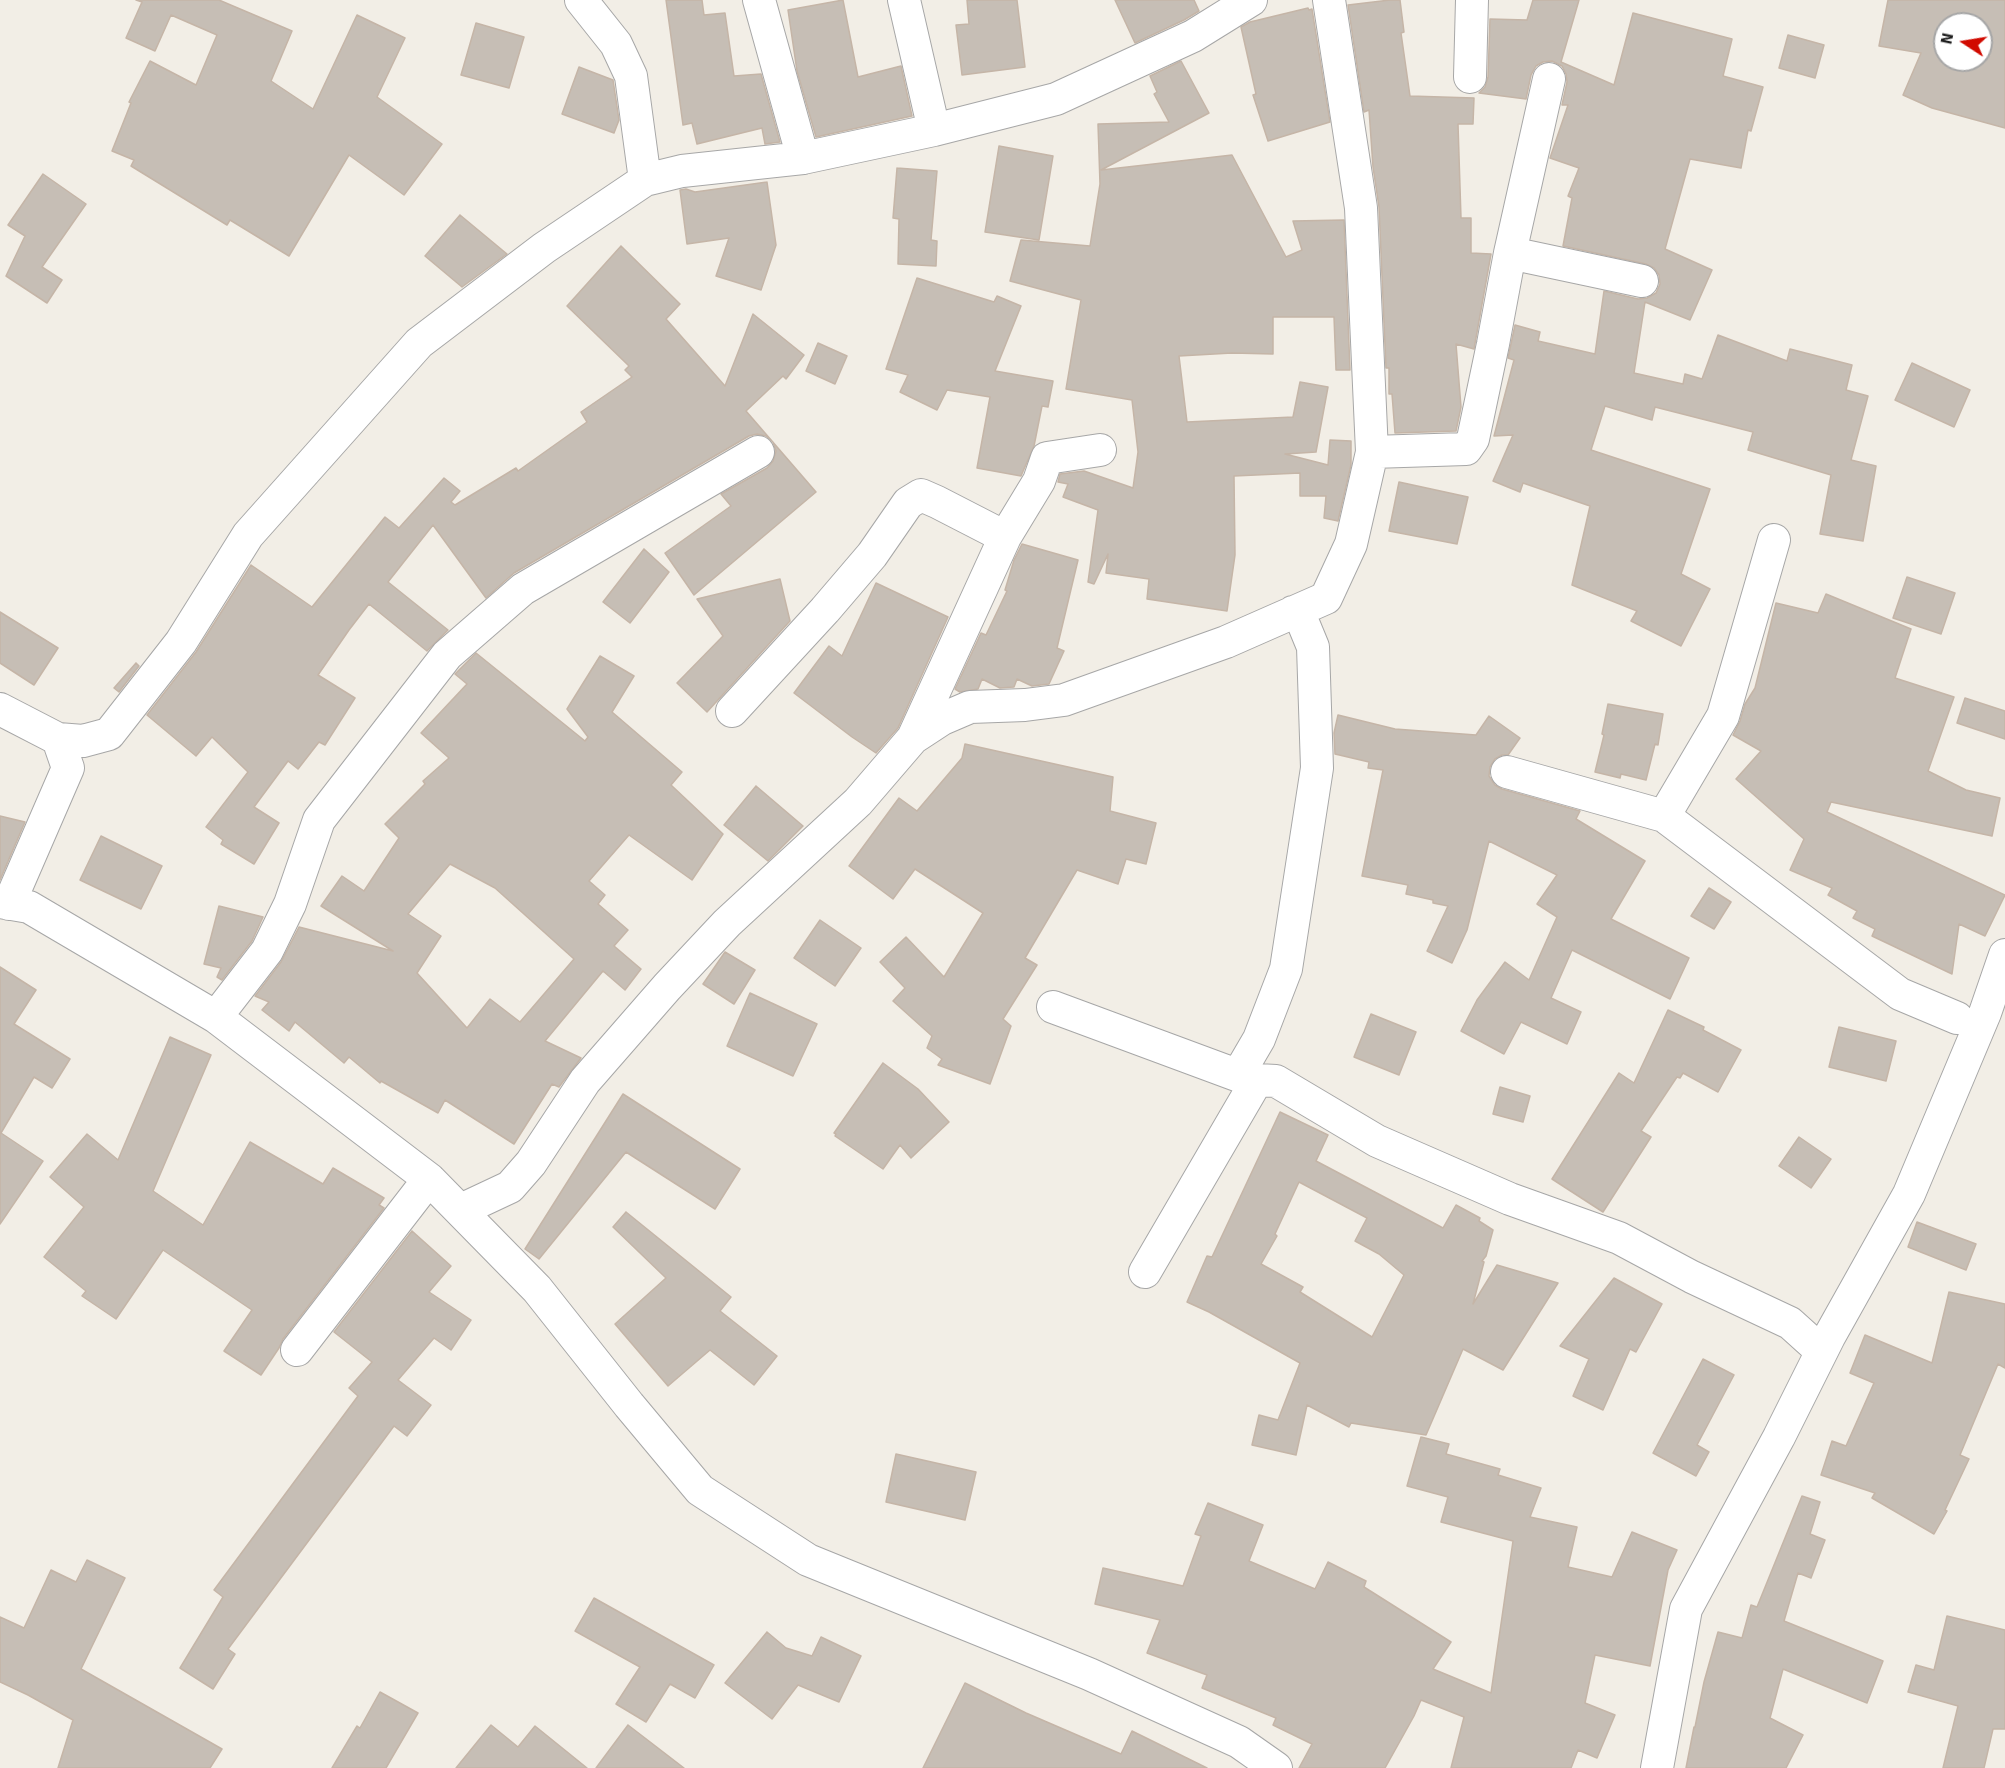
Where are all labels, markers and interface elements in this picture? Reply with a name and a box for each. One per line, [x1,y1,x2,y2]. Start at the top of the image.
north arrow [1933,12,1993,72]
text: N [1936,31,1958,46]

